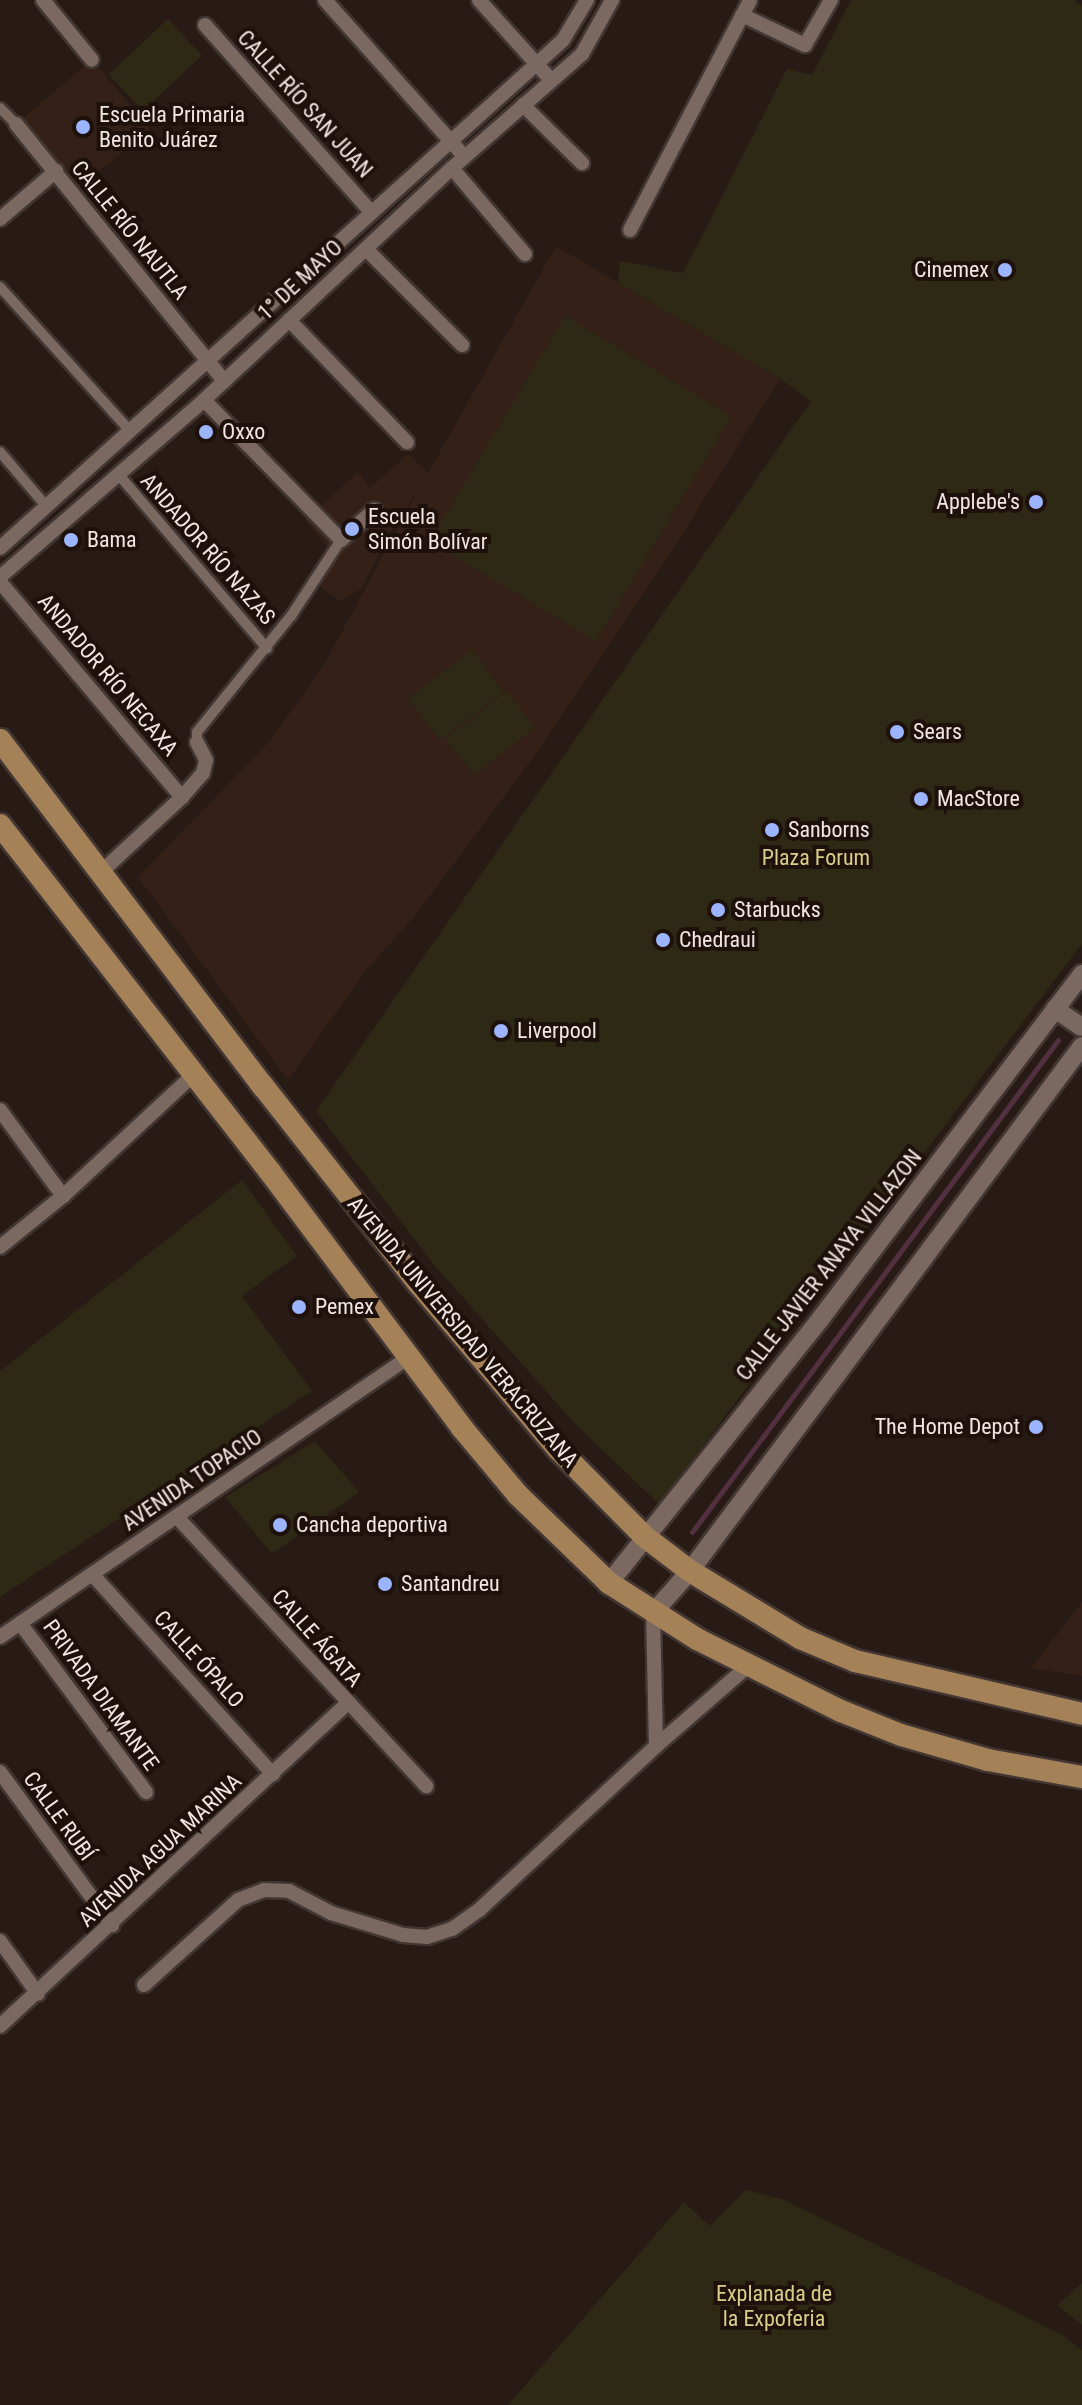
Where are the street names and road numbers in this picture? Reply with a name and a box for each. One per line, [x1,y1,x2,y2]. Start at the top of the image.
street label: CALLE RÍO SAN JUAN [232,25,378,183]
street label: CALLE RÍO NAUTLA [66,155,194,305]
street label: 1° DE MAYO [252,234,348,326]
street label: ANDADOR RÍO NAZAS [135,468,281,630]
street label: ANDADOR RÍO NECAXA [32,588,184,762]
street label: CALLE JAVIER ANAYA VILLAZON [731,1144,927,1386]
street label: AVENIDA UNIVERSIDAD VERACRUZANA [342,1191,584,1473]
street label: AVENIDA TOPACIO [117,1423,267,1537]
street label: CALLE ÁGATA [266,1584,368,1692]
street label: CALLE ÓPALO [148,1605,250,1713]
street label: PRIVADA DIAMANTE [37,1615,165,1775]
street label: CALLE RUBÍ [18,1766,100,1866]
street label: AVENIDA AGUA MARINA [73,1768,247,1932]

